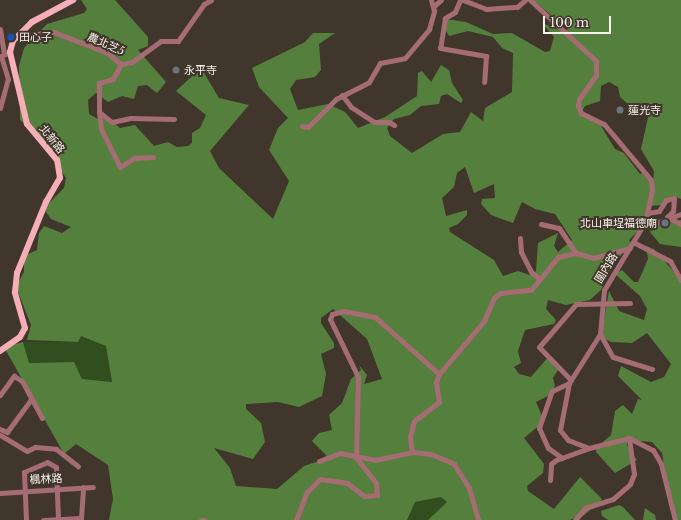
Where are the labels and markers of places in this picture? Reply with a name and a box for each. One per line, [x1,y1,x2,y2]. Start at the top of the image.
place label: 田心子 [19,30,52,44]
marker: 田心子 [6,32,16,42]
place label: 永平寺 [184,63,217,77]
marker: 永平寺 [171,65,181,75]
place label: 蓮光寺 [628,103,661,117]
marker: 蓮光寺 [615,105,625,115]
place label: 北山車埕福德廟 [580,216,657,230]
marker: 北山車埕福德廟 [660,218,670,228]

